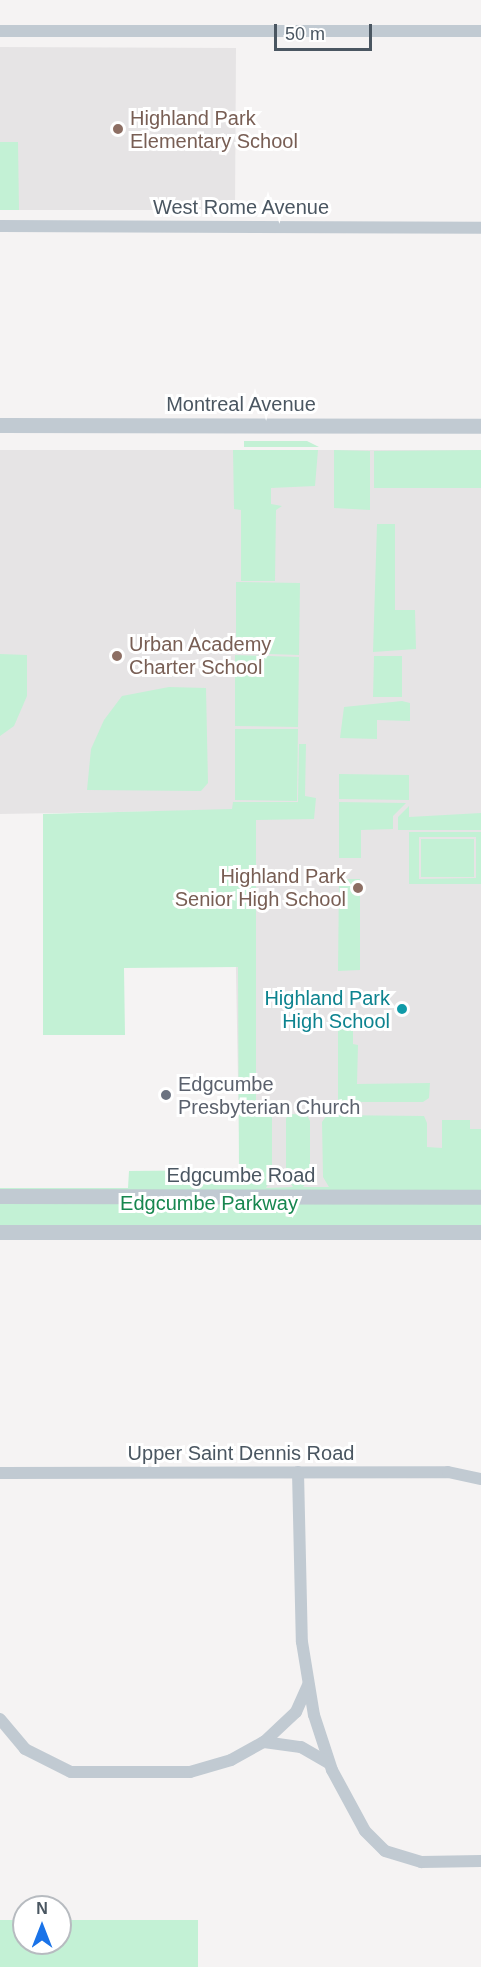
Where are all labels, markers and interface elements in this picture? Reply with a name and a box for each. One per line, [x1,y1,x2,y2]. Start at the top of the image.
scale bar [277,12,374,50]
text: 50 m [285,24,325,44]
place label: Highland Park Elementary School [130,106,298,153]
marker: Highland Park Elementary School [111,122,125,136]
street label: West Rome Avenue [152,195,330,219]
street label: Montreal Avenue [166,392,316,416]
place label: Urban Academy Charter School [129,632,272,679]
marker: Urban Academy Charter School [110,649,124,663]
place label: Highland Park Senior High School [175,864,346,911]
marker: Highland Park Senior High School [351,881,365,895]
place label: Highland Park High School [264,986,390,1033]
marker: Highland Park High School [395,1002,409,1016]
place label: Edgcumbe Presbyterian Church [178,1072,360,1119]
marker: Edgcumbe Presbyterian Church [159,1088,173,1102]
street label: Edgcumbe Road [167,1163,315,1187]
park label: Edgcumbe Parkway [120,1191,298,1215]
street label: Upper Saint Dennis Road [128,1441,354,1465]
north arrow [12,1895,72,1955]
text: N [36,1900,48,1917]

